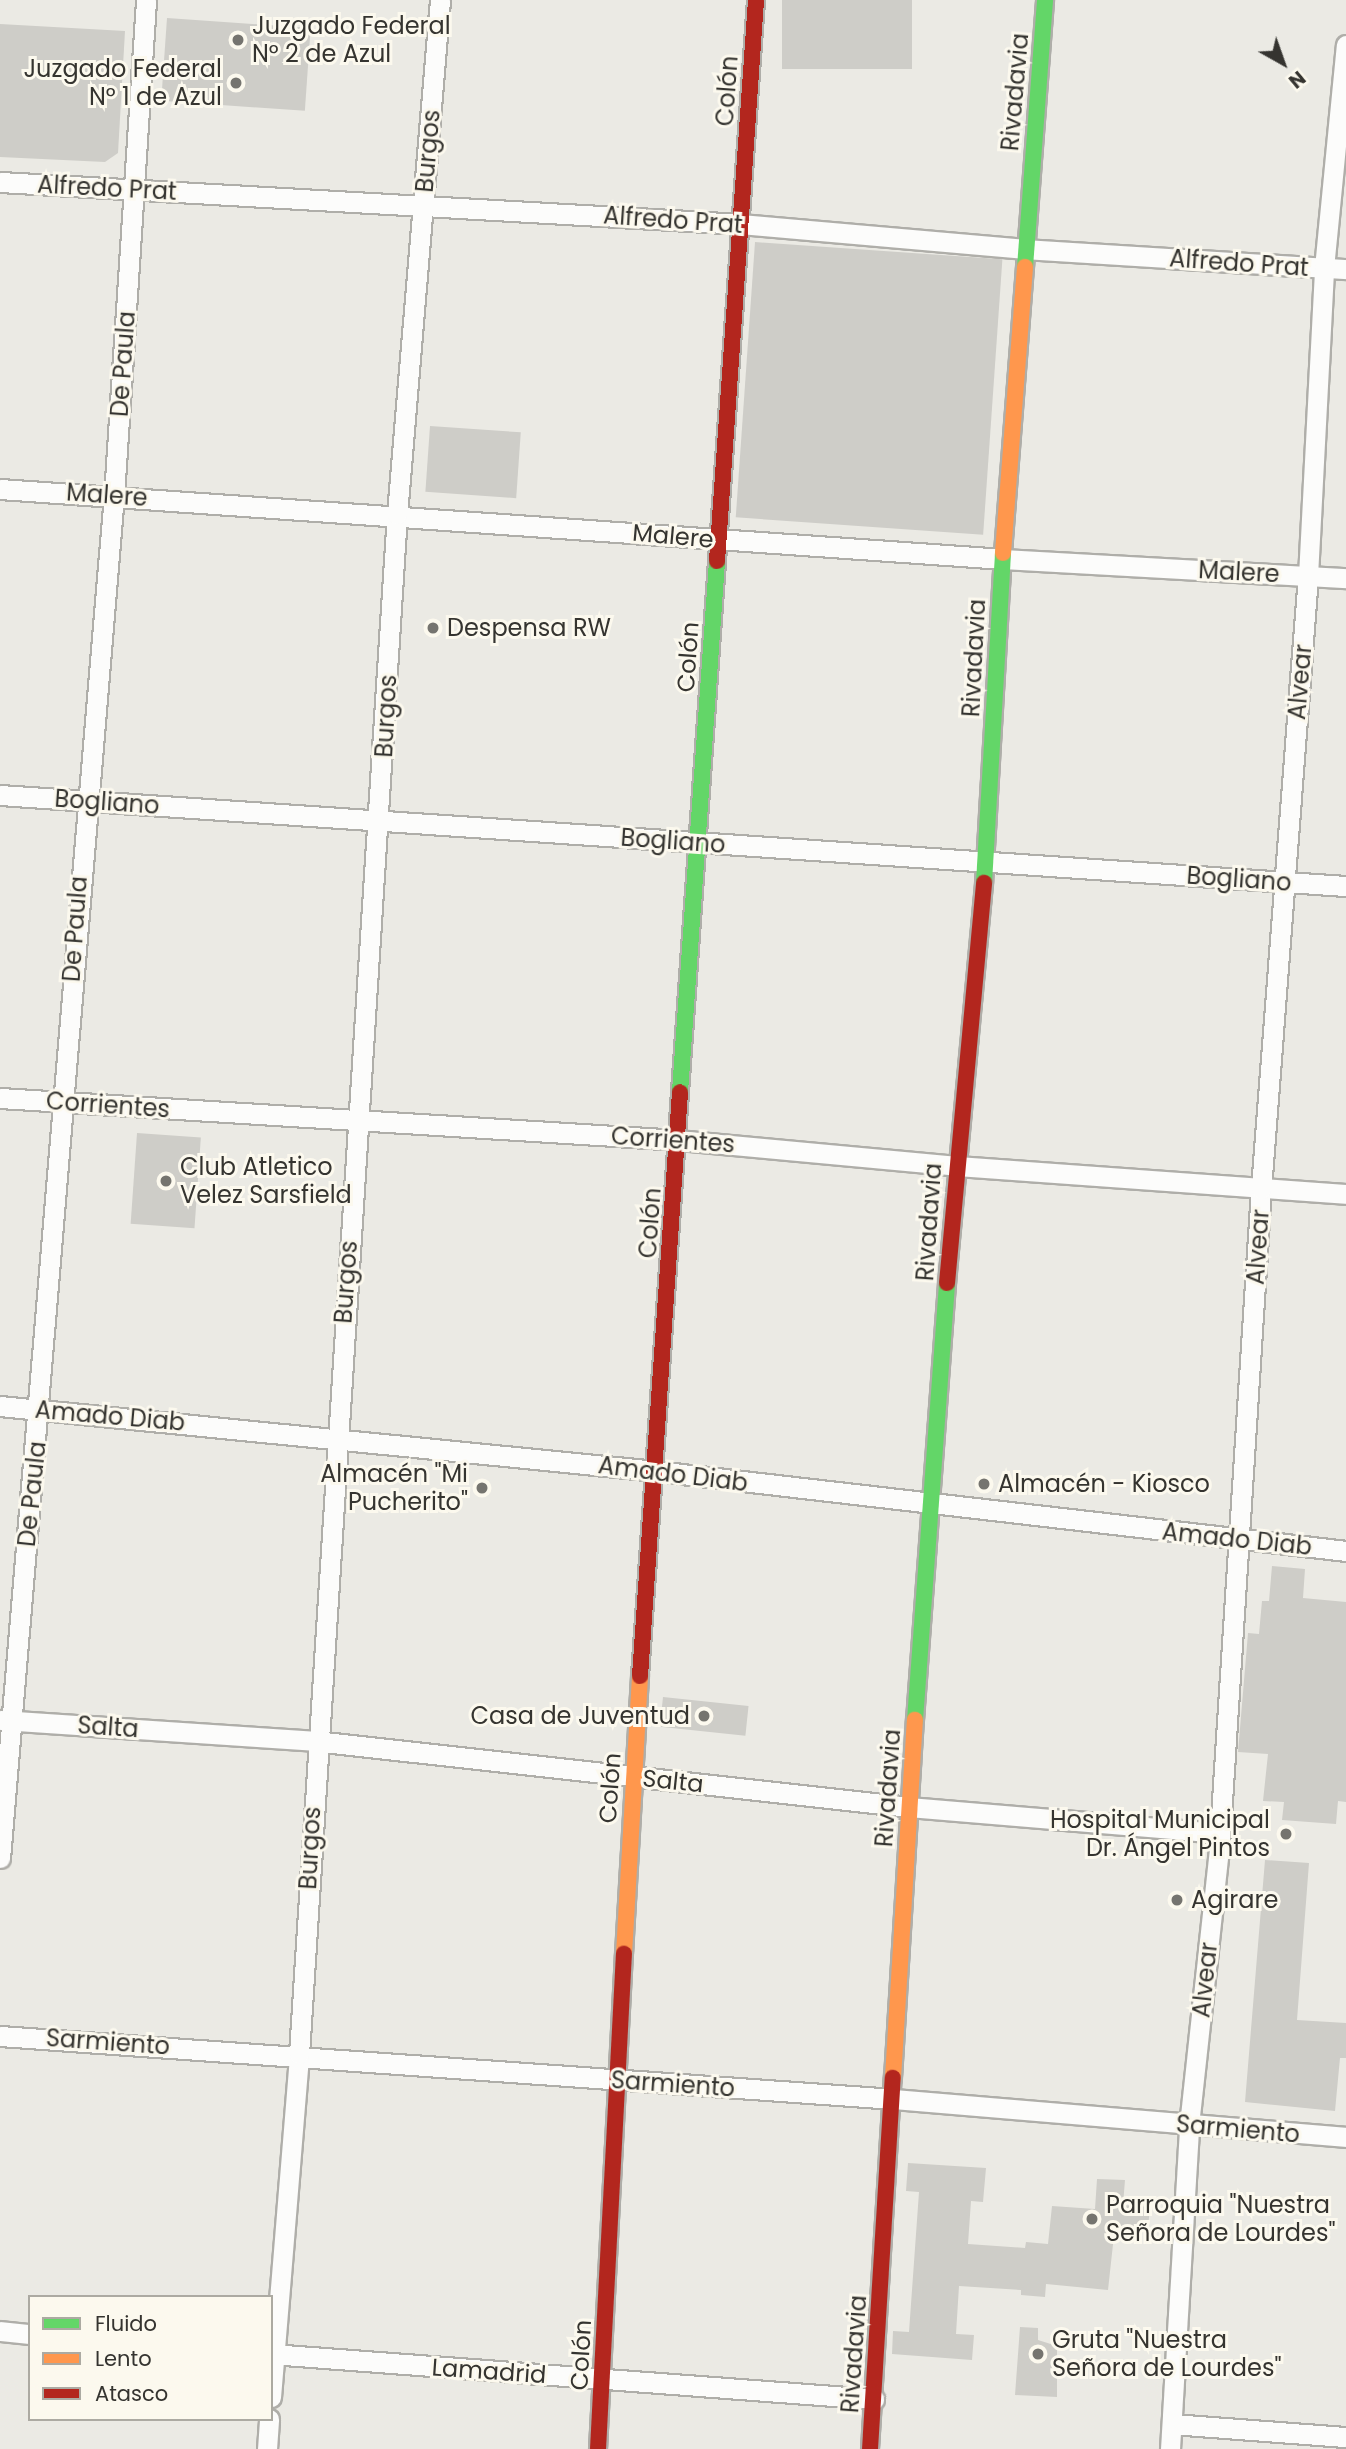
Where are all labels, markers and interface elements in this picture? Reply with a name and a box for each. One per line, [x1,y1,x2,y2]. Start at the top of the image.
place label: Juzgado Federal N° 2 de Azul [252,12,451,68]
north arrow [1248,28,1318,98]
marker: Juzgado Federal N° 2 de Azul [230,32,246,48]
street label: Rivadavia [996,32,1034,152]
place label: Juzgado Federal N° 1 de Azul [23,55,222,111]
street label: Colón [710,55,744,127]
text: N [1283,65,1311,94]
marker: Juzgado Federal N° 1 de Azul [228,75,244,91]
street label: Burgos [410,108,446,194]
street label: Alfredo Prat [37,170,177,206]
street label: Alfredo Prat [602,201,744,239]
street label: Alfredo Prat [1168,244,1310,282]
street label: De Paula [105,310,141,418]
street label: Malere [65,478,149,512]
street label: Malere [631,518,715,554]
street label: Malere [1198,555,1280,589]
street label: Rivadavia [957,598,991,718]
place label: Despensa RW [447,614,611,642]
marker: Despensa RW [425,620,441,636]
street label: Colón [671,621,705,693]
street label: Alvear [1282,643,1318,721]
street label: Burgos [369,674,403,758]
street label: Bogliano [54,784,160,820]
street label: Bogliano [620,823,726,859]
street label: Bogliano [1186,861,1292,897]
street label: De Paula [57,875,93,983]
street label: Corrientes [45,1086,171,1124]
street label: Corrientes [610,1121,736,1159]
place label: Club Atletico Velez Sarsfield [180,1153,352,1209]
street label: Rivadavia [911,1162,947,1282]
marker: Club Atletico Velez Sarsfield [158,1173,174,1189]
street label: Colón [633,1187,667,1259]
street label: Alvear [1241,1208,1275,1286]
street label: Burgos [329,1240,363,1324]
street label: Amado Diab [34,1395,186,1437]
street label: De Paula [12,1440,52,1548]
street label: Amado Diab [597,1451,749,1497]
place label: Almacén "Mi Pucherito" [320,1460,468,1516]
place label: Almacén - Kiosco [998,1470,1210,1498]
marker: Almacén - Kiosco [976,1476,992,1492]
marker: Almacén "Mi Pucherito" [474,1480,490,1496]
street label: Amado Diab [1161,1517,1313,1561]
place label: Casa de Juventud [470,1702,690,1730]
marker: Casa de Juventud [696,1708,712,1724]
street label: Salta [76,1711,140,1743]
street label: Rivadavia [870,1728,906,1848]
street label: Colón [593,1752,627,1824]
street label: Salta [641,1763,705,1799]
street label: Burgos [293,1806,327,1890]
place label: Hospital Municipal Dr. Ángel Pintos [1050,1806,1270,1862]
marker: Hospital Municipal Dr. Ángel Pintos [1276,1824,1296,1844]
place label: Agirare [1191,1886,1278,1914]
marker: Agirare [1169,1892,1185,1908]
street label: Alvear [1187,1941,1223,2019]
street label: Sarmiento [45,2023,171,2061]
street label: Sarmiento [610,2065,736,2103]
street label: Sarmiento [1175,2109,1301,2149]
place label: Parroquia "Nuestra Señora de Lourdes" [1106,2191,1335,2247]
marker: Parroquia "Nuestra Señora de Lourdes" [1084,2211,1100,2227]
street label: Rivadavia [836,2294,872,2414]
legend [28,2295,273,2421]
text: Fluido [95,2309,157,2338]
street label: Colón [565,2319,597,2391]
place label: Gruta "Nuestra Señora de Lourdes" [1052,2326,1281,2382]
text: Lento [95,2344,152,2373]
marker: Gruta "Nuestra Señora de Lourdes" [1030,2346,1046,2362]
street label: Lamadrid [431,2353,547,2389]
text: Atasco [95,2379,168,2408]

